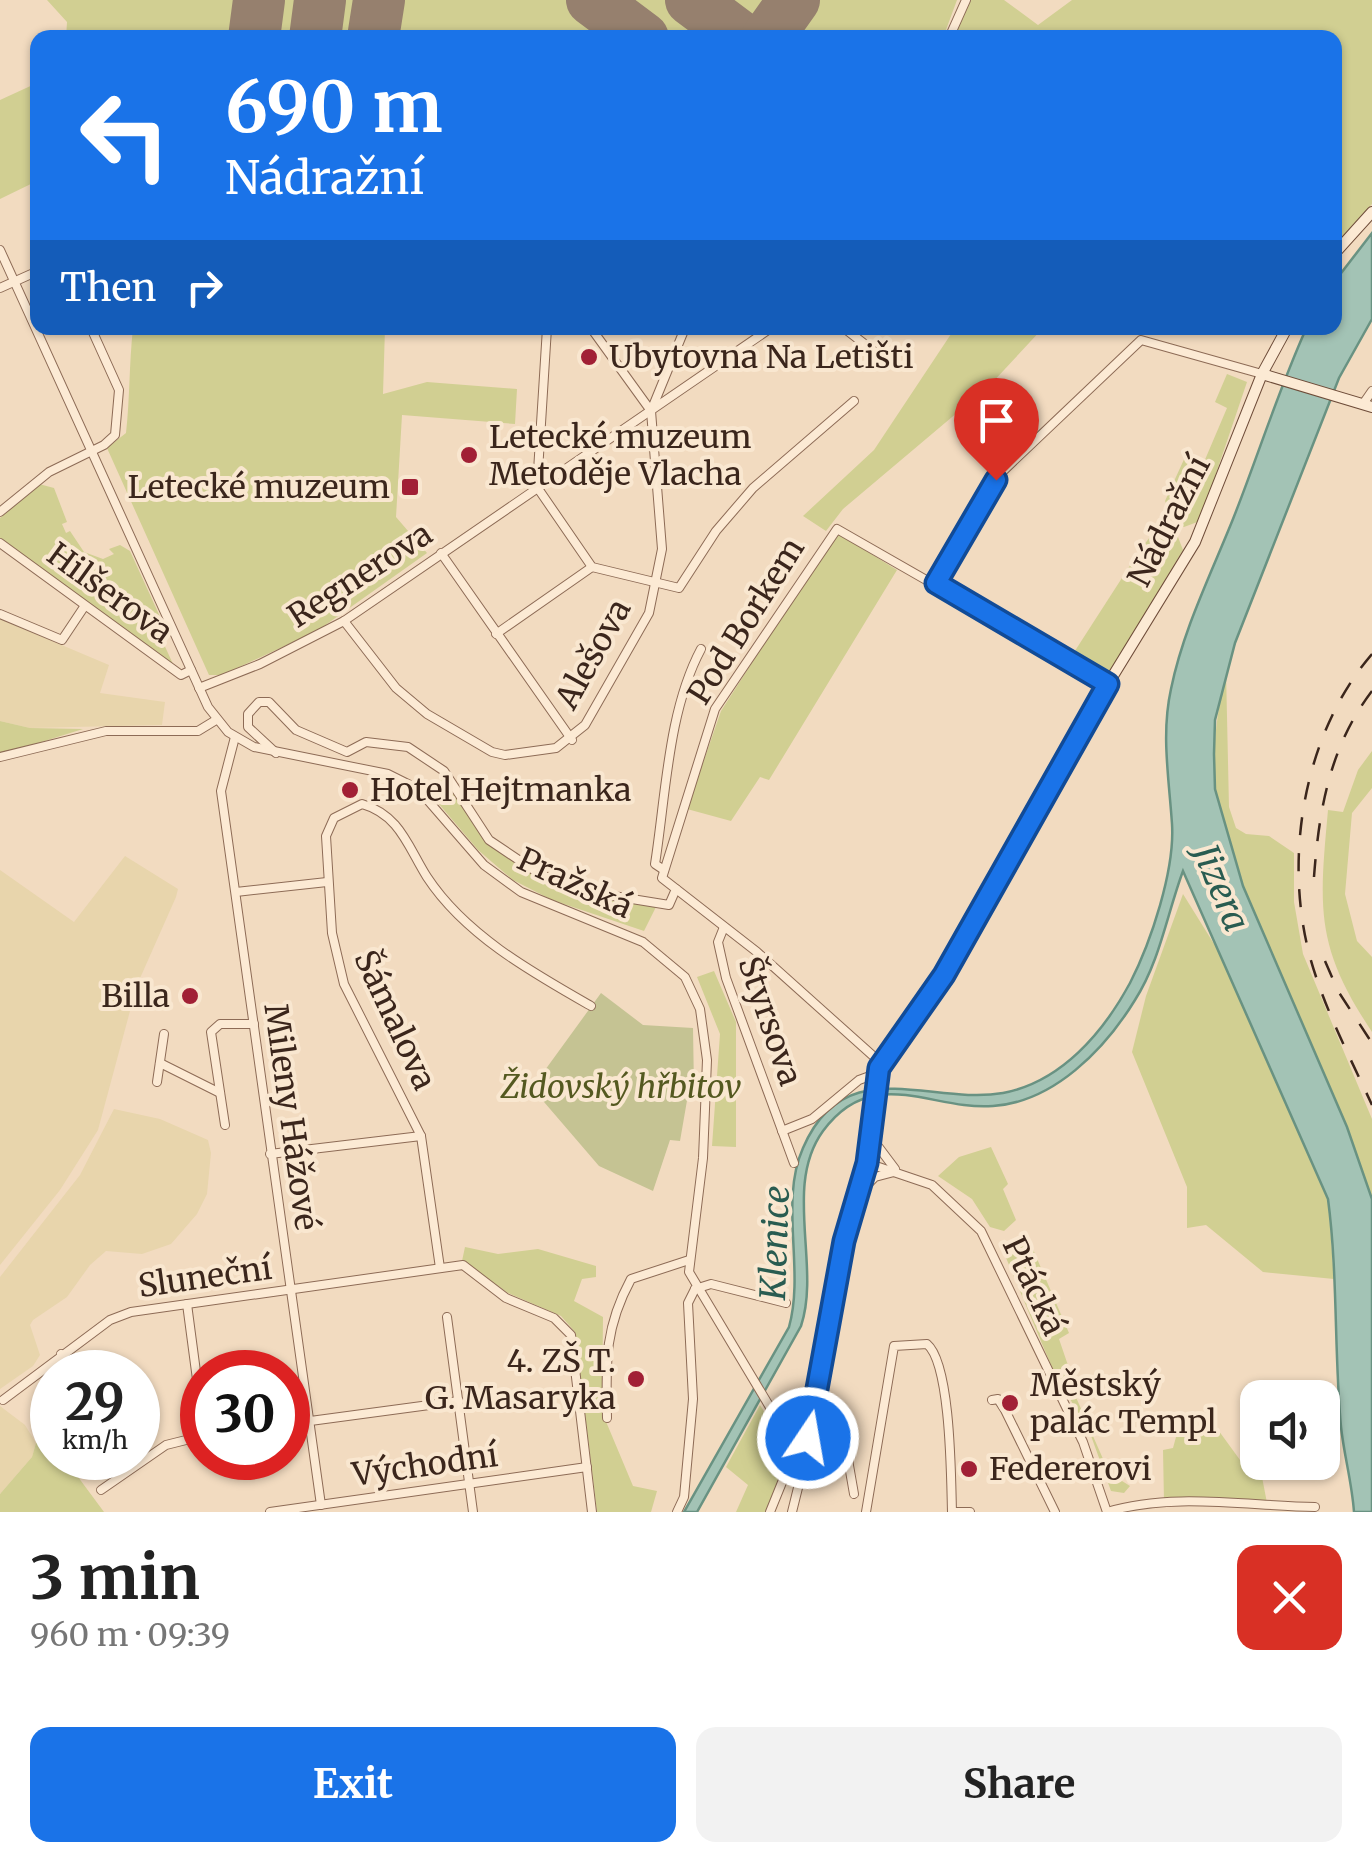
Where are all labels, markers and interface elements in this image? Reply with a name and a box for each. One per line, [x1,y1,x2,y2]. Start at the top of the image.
text: 690 m [225,63,443,151]
icon: left [60,70,190,200]
text: Nádražní [225,150,424,206]
icon: right [177,260,232,315]
text: Then [60,264,157,311]
place label: Ubytovna Na Letišti [609,337,914,377]
marker: Ubytovna Na Letišti [578,346,600,368]
pin [954,378,1039,481]
icon: arrive [969,393,1024,448]
place label: Letecké muzeum Metoděje Vlacha [489,417,752,494]
marker: Letecké muzeum Metoděje Vlacha [458,444,480,466]
street label: Nádražní [1119,448,1219,593]
place label: Letecké muzeum [128,467,390,507]
marker: Letecké muzeum [399,476,421,498]
street label: Regnerova [280,514,440,636]
street label: Pod Borkem [679,530,813,712]
street label: Hilšerova [39,534,181,652]
street label: Alešova [546,592,639,717]
place label: Hotel Hejtmanka [370,770,631,810]
marker: Hotel Hejtmanka [339,779,361,801]
water label: Jizera [1182,835,1259,938]
street label: Pražská [511,839,639,927]
street label: Šámalova [345,943,446,1096]
street label: Štyrsova [729,951,812,1091]
place label: Billa [101,976,170,1016]
marker: Billa [179,985,201,1007]
street label: Mileny Hážové [255,1001,327,1233]
park label: Židovský hřbitov [499,1066,742,1107]
water label: Klenice [751,1185,799,1302]
street label: Ptácká [994,1230,1074,1342]
street label: Sluneční [136,1248,275,1306]
place label: 4. ZŠ T. G. Masaryka [425,1340,616,1418]
speed limit sign: 30 [180,1350,310,1480]
place label: Městský palác Templ [1030,1365,1217,1442]
marker: 4. ZŠ T. G. Masaryka [625,1368,647,1390]
text: 29 [65,1371,125,1434]
map controls [1240,1380,1340,1480]
button: sound [1240,1380,1340,1480]
position arrow [756,1386,860,1490]
marker: Městský palác Templ [999,1392,1021,1414]
text: km/h [62,1424,128,1456]
street label: Východní [349,1435,501,1495]
place label: Federerovi [989,1449,1152,1489]
marker: Federerovi [958,1458,980,1480]
text: 3 min [30,1540,200,1615]
button: close [1237,1545,1342,1650]
text: 960 m · 09:39 [30,1615,230,1655]
button: Exit [30,1727,676,1842]
button: Share [696,1727,1342,1842]

